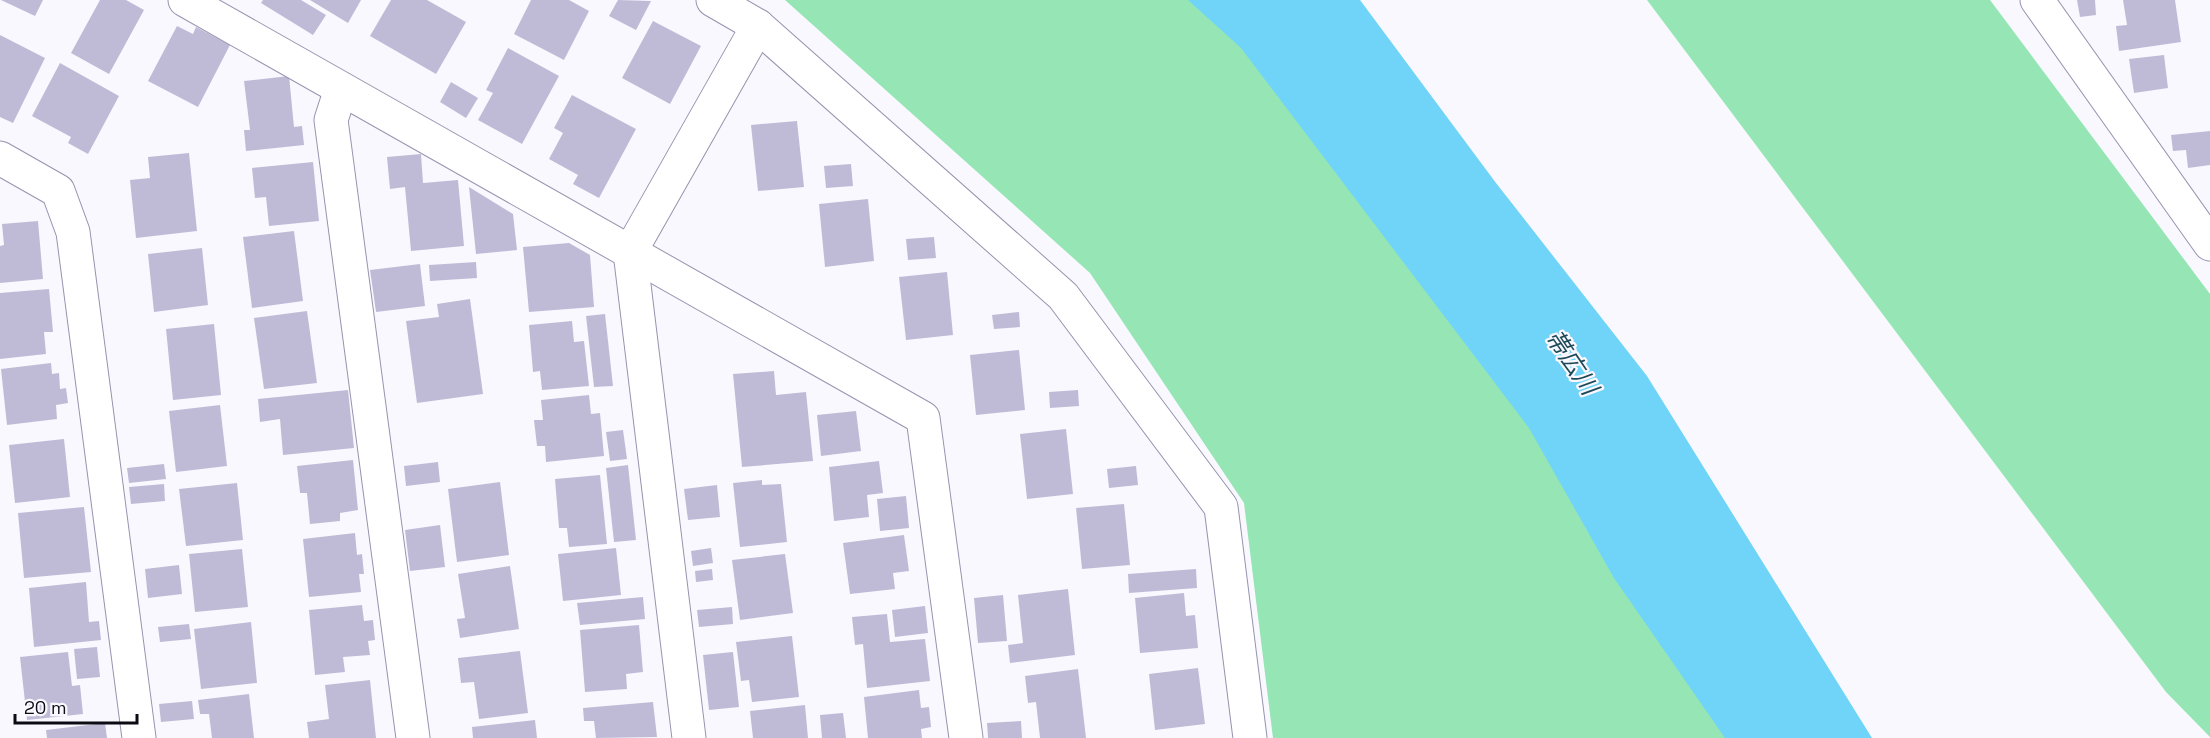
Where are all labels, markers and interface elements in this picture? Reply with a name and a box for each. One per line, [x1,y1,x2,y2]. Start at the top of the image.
water label: 帯広川 [1539,323,1607,403]
scale bar [15,687,136,725]
text: 20 m [24,696,67,719]

